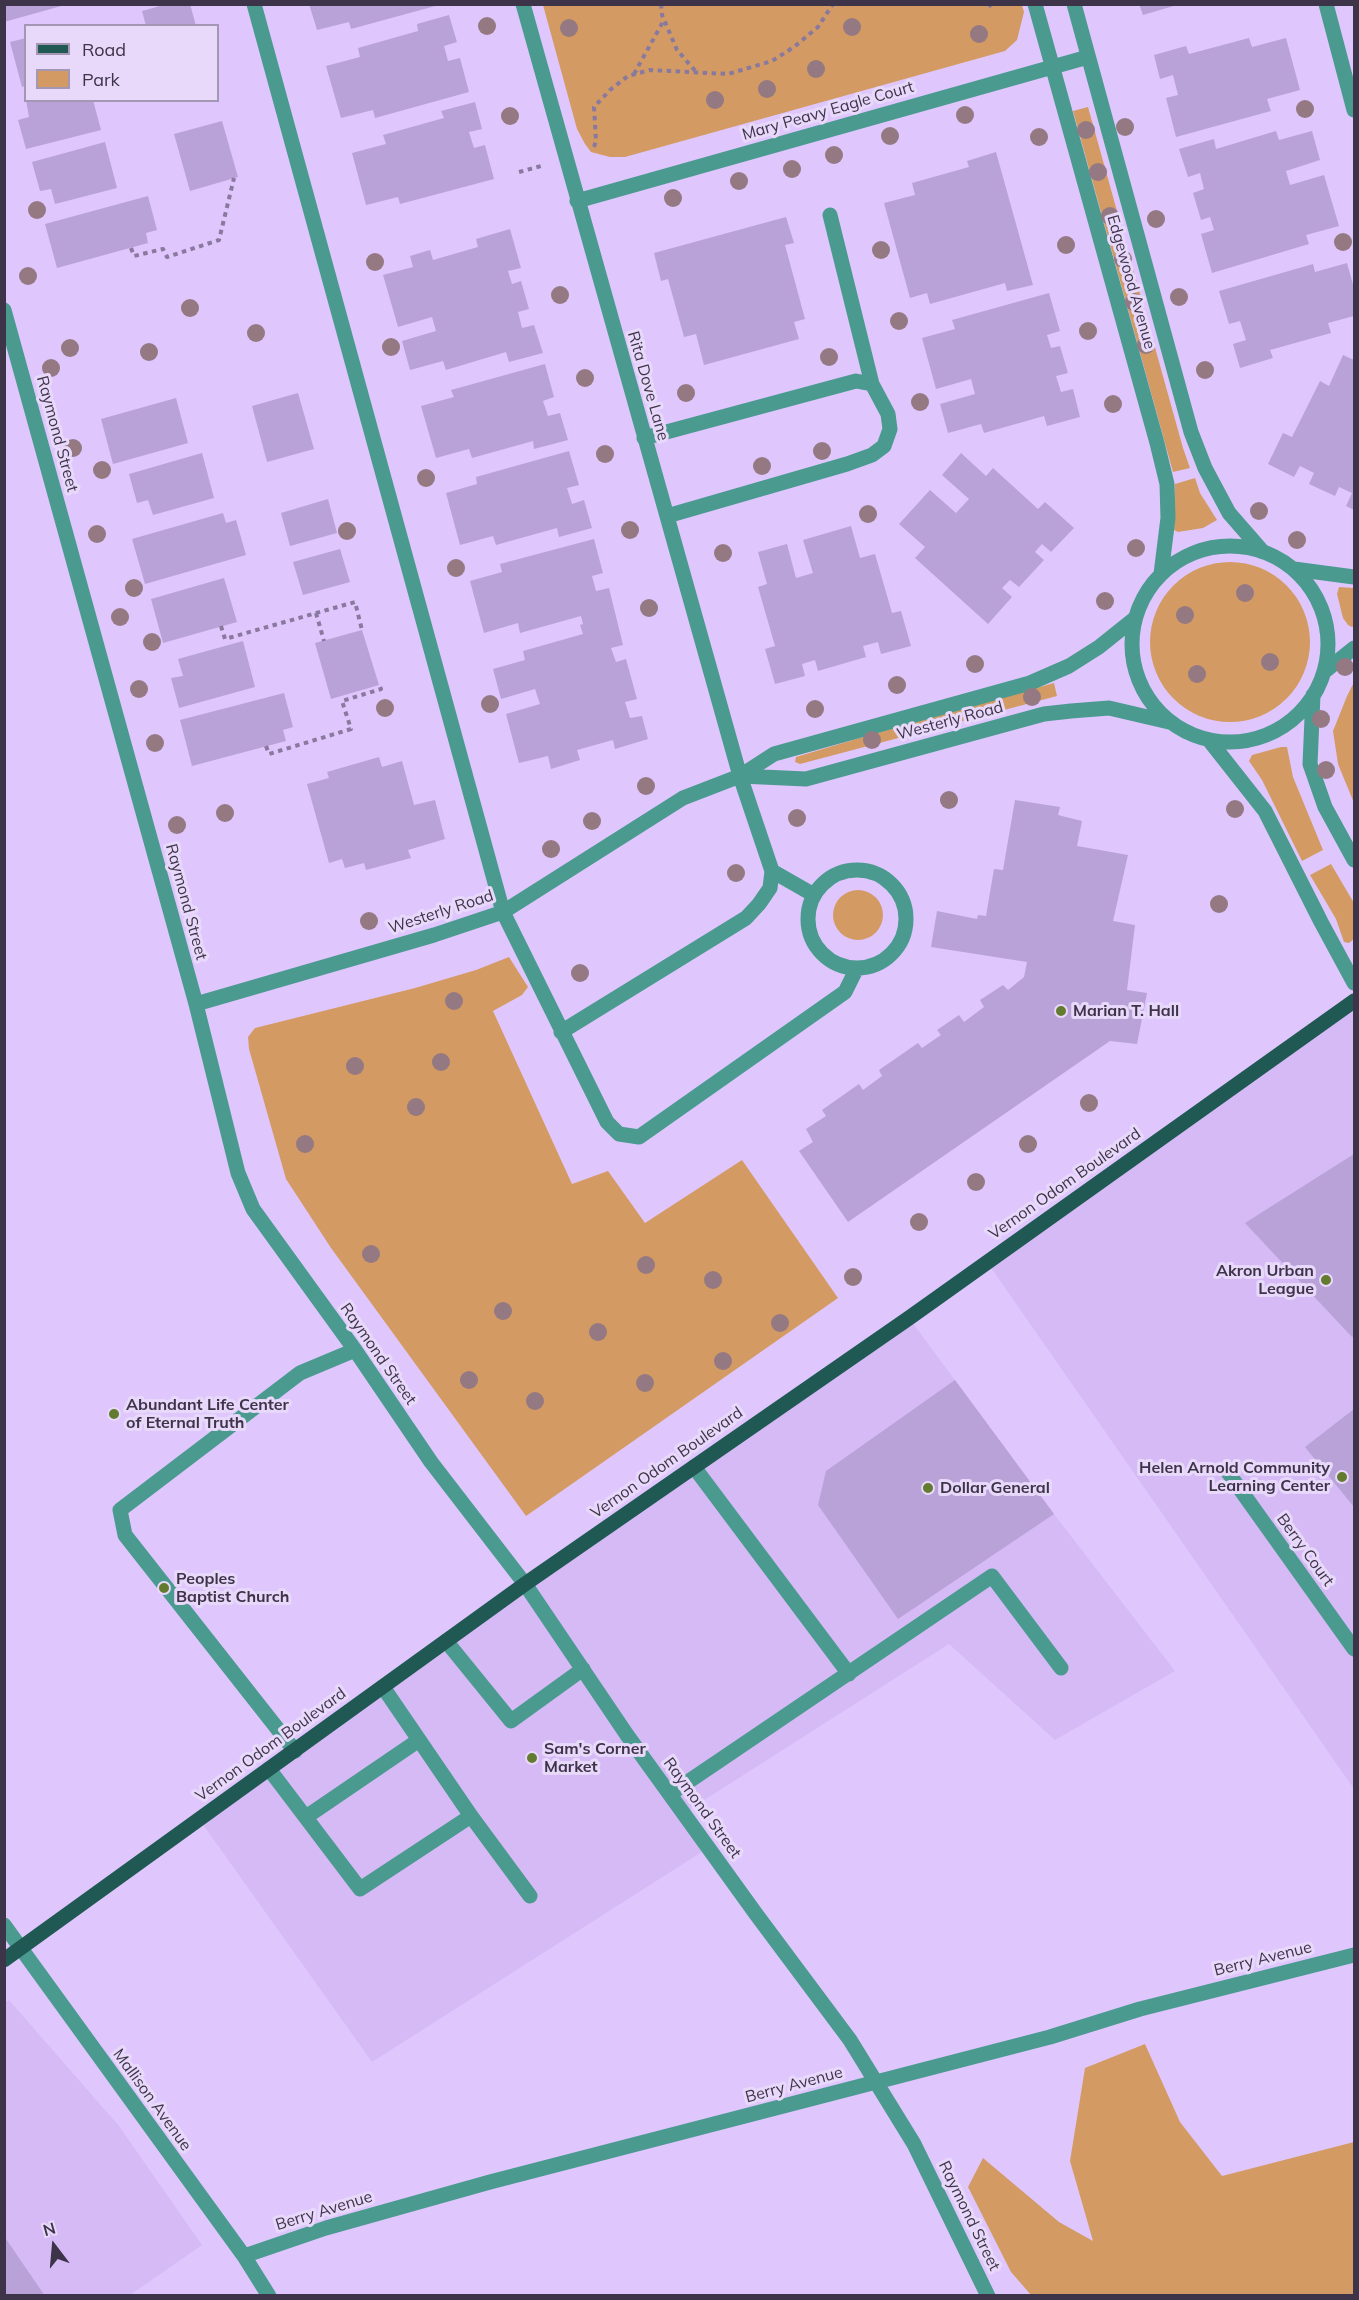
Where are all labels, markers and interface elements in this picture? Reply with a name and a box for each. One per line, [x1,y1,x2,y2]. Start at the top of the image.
legend [24,24,219,102]
text: Road [82,38,126,61]
text: Park [82,68,120,91]
street label: Mary Peavy Eagle Court [740,77,916,145]
street label: Edgewood Avenue [1103,213,1159,351]
street label: Rita Dove Lane [623,329,673,443]
street label: Raymond Street [32,374,82,494]
street label: Westerly Road [895,698,1005,744]
street label: Raymond Street [161,842,211,962]
street label: Westerly Road [386,886,496,938]
place label: Marian T. Hall [1073,1001,1179,1021]
marker: Marian T. Hall [1054,1004,1068,1018]
street label: Vernon Odom Boulevard [985,1124,1145,1244]
place label: Akron Urban League [1216,1261,1314,1299]
marker: Akron Urban League [1319,1273,1333,1287]
street label: Raymond Street [336,1299,420,1409]
place label: Abundant Life Center of Eternal Truth [126,1395,289,1433]
street label: Vernon Odom Boulevard [587,1403,747,1523]
marker: Abundant Life Center of Eternal Truth [107,1407,121,1421]
place label: Helen Arnold Community Learning Center [1139,1458,1330,1496]
marker: Helen Arnold Community Learning Center [1335,1470,1349,1484]
place label: Dollar General [940,1478,1050,1498]
marker: Dollar General [921,1481,935,1495]
street label: Berry Court [1272,1510,1338,1590]
place label: Peoples Baptist Church [176,1569,289,1607]
marker: Peoples Baptist Church [157,1581,171,1595]
street label: Vernon Odom Boulevard [192,1684,350,1806]
place label: Sam's Corner Market [544,1739,646,1777]
marker: Sam's Corner Market [525,1751,539,1765]
street label: Raymond Street [659,1754,745,1862]
street label: Berry Avenue [1212,1938,1314,1980]
street label: Mallison Avenue [109,2045,195,2155]
street label: Berry Avenue [743,2063,845,2107]
street label: Raymond Street [934,2158,1004,2274]
street label: Berry Avenue [273,2187,375,2235]
north arrow [24,2216,84,2276]
text: N [40,2217,58,2240]

